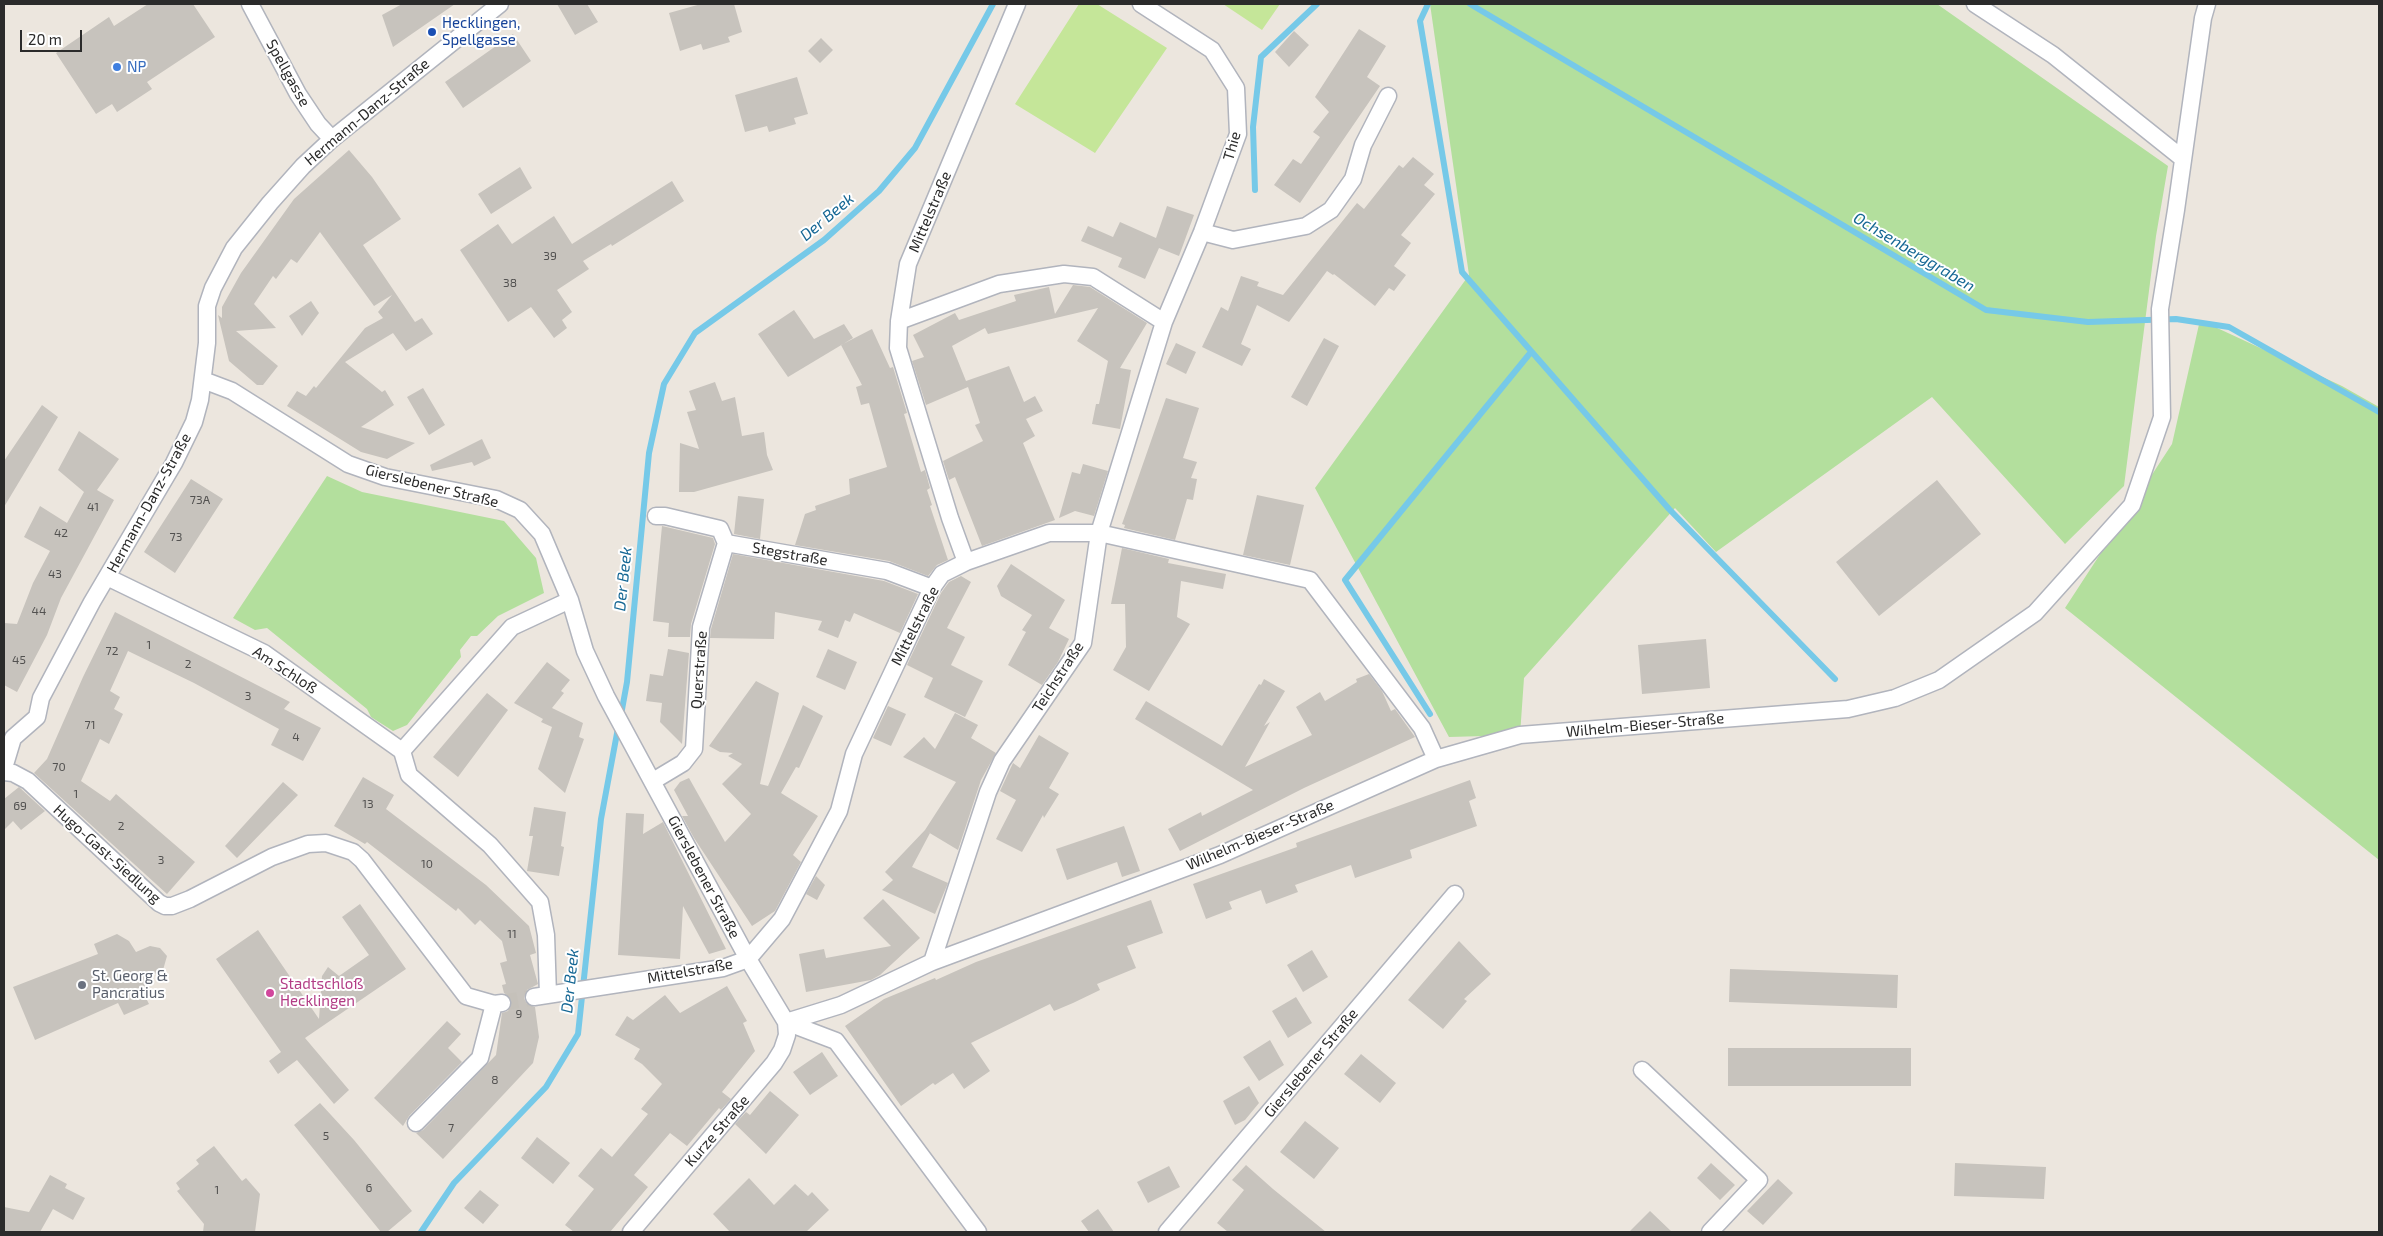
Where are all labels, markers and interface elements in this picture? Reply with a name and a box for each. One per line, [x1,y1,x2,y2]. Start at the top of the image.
place label: Hecklingen, Spellgasse [442,14,520,49]
scale bar [22,20,85,52]
marker: Hecklingen, Spellgasse [426,26,438,38]
text: 20 m [28,30,62,48]
street label: Spellgasse [262,36,314,110]
street label: Hermann-Danz-Straße [301,55,433,169]
place label: NP [127,58,146,76]
marker: NP [111,61,123,73]
street label: Thie [1219,129,1245,163]
street label: Mittelstraße [905,169,955,255]
water label: Der Beek [796,189,858,245]
water label: Ochsenberggraben [1850,208,1978,296]
house number: 39 [543,249,557,263]
house number: 38 [503,276,517,290]
street label: Hermann-Danz-Straße [103,430,195,576]
street label: Gierslebener Straße [364,461,500,511]
house number: 73A [190,493,210,507]
house number: 41 [87,500,99,514]
house number: 42 [54,526,68,540]
house number: 73 [170,530,182,544]
street label: Stegstraße [751,539,829,569]
water label: Der Beek [610,546,636,612]
house number: 43 [48,567,62,581]
street label: Mittelstraße [887,583,943,669]
house number: 44 [32,604,46,618]
street label: Querstraße [687,630,711,710]
house number: 1 [147,638,151,652]
street label: Teichstraße [1028,638,1088,716]
street label: Am Schloß [249,642,321,698]
house number: 72 [106,644,118,658]
house number: 45 [12,653,26,667]
house number: 2 [185,657,191,671]
house number: 3 [245,689,251,703]
street label: Wilhelm-Bieser-Straße [1565,709,1725,741]
house number: 71 [85,718,95,732]
house number: 4 [292,730,300,744]
house number: 70 [52,760,66,774]
house number: 1 [74,787,78,801]
street label: Wilhelm-Bieser-Straße [1183,796,1337,874]
house number: 13 [362,797,374,811]
house number: 69 [13,799,27,813]
street label: Hugo-Gast-Siedlung [50,801,164,907]
street label: Gierslebener Straße [664,812,744,942]
house number: 2 [118,819,124,833]
house number: 3 [158,853,164,867]
house number: 10 [421,857,433,871]
house number: 11 [507,927,517,941]
water label: Der Beek [557,948,583,1014]
street label: Mittelstraße [646,955,734,987]
place label: St. Georg & Pancratius [92,967,168,1002]
place label: Stadtschloß Hecklingen [280,975,363,1010]
marker: St. Georg & Pancratius [76,979,88,991]
marker: Stadtschloß Hecklingen [264,987,276,999]
street label: Gierslebener Straße [1260,1005,1362,1121]
house number: 9 [516,1007,522,1021]
house number: 8 [491,1073,499,1087]
street label: Kurze Straße [681,1092,753,1170]
house number: 7 [448,1121,454,1135]
house number: 5 [323,1129,329,1143]
house number: 6 [366,1181,372,1195]
house number: 1 [215,1183,219,1197]

